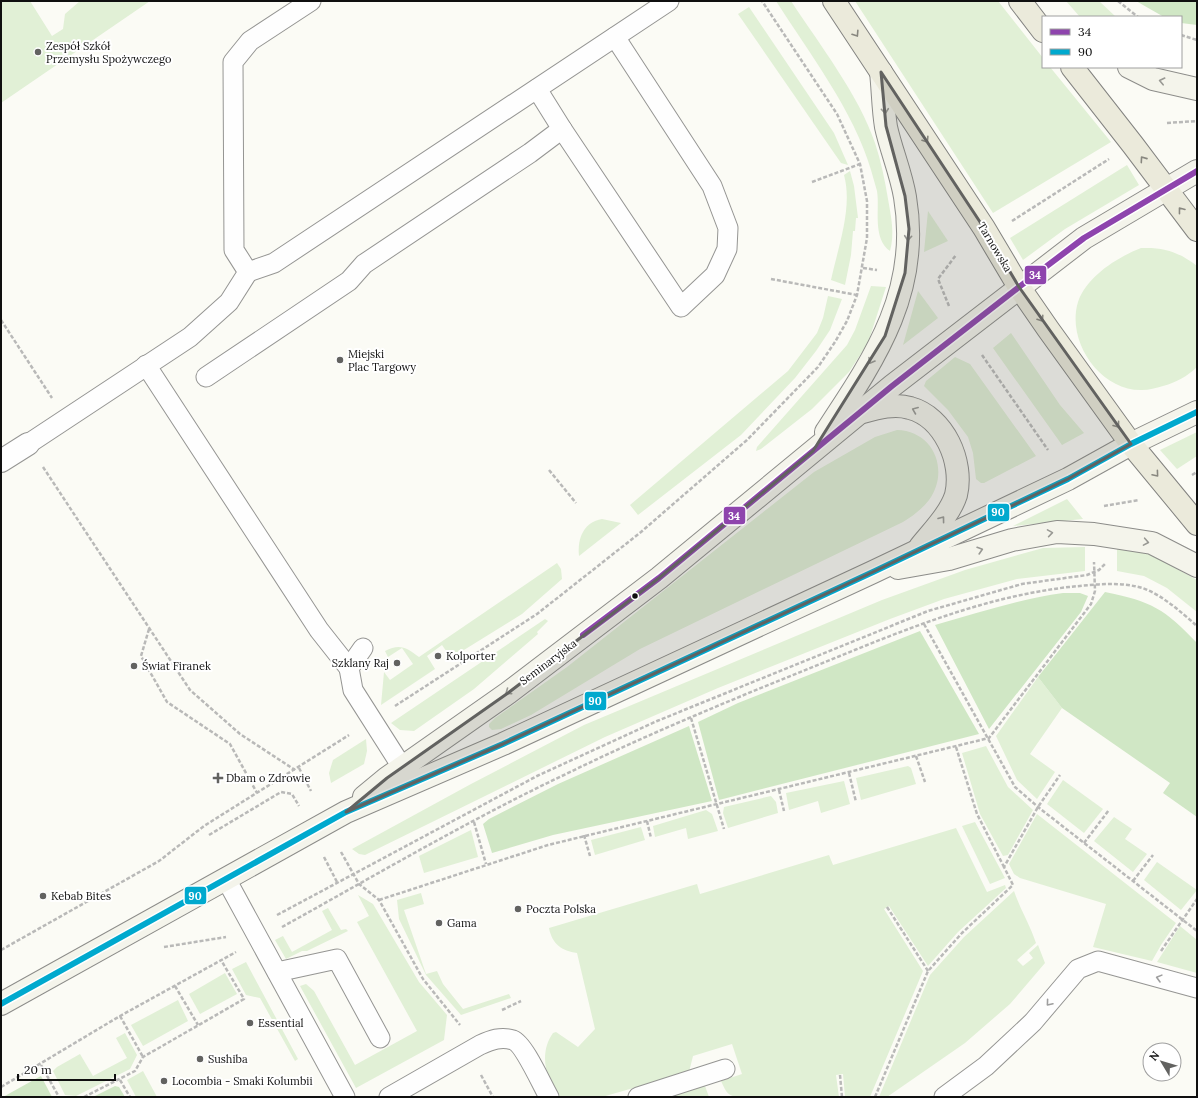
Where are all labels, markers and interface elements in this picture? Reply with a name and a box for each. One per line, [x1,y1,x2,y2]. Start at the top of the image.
legend [1042,16,1182,68]
text: 34 [1078,24,1092,39]
one-way arrow [851,29,858,36]
place label: Zespół Szkół Przemysłu Spożywczego [46,39,171,66]
text: 90 [1078,44,1092,59]
marker: Zespół Szkół Przemysłu Spożywczego [33,47,43,57]
one-way arrow [1159,77,1165,85]
one-way arrow [880,108,889,114]
one-way arrow [921,136,929,143]
one-way arrow [1141,156,1148,163]
one-way arrow [1179,208,1186,215]
street label: Tarnowska [975,220,1016,275]
one-way arrow [904,235,913,241]
line badge: 34 [1024,265,1047,285]
text: 34 [1029,268,1041,282]
one-way arrow [1036,315,1043,322]
place label: Miejski Plac Targowy [348,347,416,374]
marker: Miejski Plac Targowy [335,355,345,365]
one-way arrow [868,357,875,364]
one-way arrow [911,407,919,415]
one-way arrow [1112,421,1120,428]
one-way arrow [1152,470,1159,477]
line badge: 90 [987,503,1010,522]
text: 90 [991,505,1005,519]
line badge: 34 [723,506,746,525]
text: 34 [728,509,740,523]
one-way arrow [937,516,944,523]
one-way arrow [1047,529,1053,538]
one-way arrow [1143,538,1150,546]
one-way arrow [976,546,983,555]
unlabelled marker [630,591,640,601]
street label: Seminaryjska [517,636,580,688]
place label: Kolporter [446,649,496,663]
marker: Kolporter [433,651,443,661]
place label: Szklany Raj [332,656,389,670]
marker: Szklany Raj [392,658,402,668]
place label: Świat Firanek [142,659,211,673]
marker: Świat Firanek [129,661,139,671]
one-way arrow [505,687,512,695]
line badge: 90 [584,691,607,711]
text: 90 [588,694,602,708]
place label: Dbam o Zdrowie [226,771,310,785]
marker: Dbam o Zdrowie [213,773,223,783]
line badge: 90 [184,886,207,905]
place label: Kebab Bites [51,889,111,903]
text: 90 [188,889,202,903]
marker: Kebab Bites [38,891,48,901]
place label: Poczta Polska [526,902,596,916]
marker: Poczta Polska [513,904,523,914]
place label: Gama [447,916,477,930]
marker: Gama [434,918,444,928]
one-way arrow [1156,974,1163,983]
one-way arrow [1046,998,1053,1005]
place label: Essential [258,1016,304,1030]
marker: Essential [245,1018,255,1028]
north arrow [1142,1042,1182,1082]
text: N [1146,1048,1163,1064]
place label: Sushiba [208,1052,248,1066]
marker: Sushiba [195,1054,205,1064]
scale bar [18,1056,115,1082]
text: 20 m [24,1062,52,1077]
place label: Locombia - Smaki Kolumbii [172,1074,313,1088]
marker: Locombia - Smaki Kolumbii [159,1076,169,1086]

